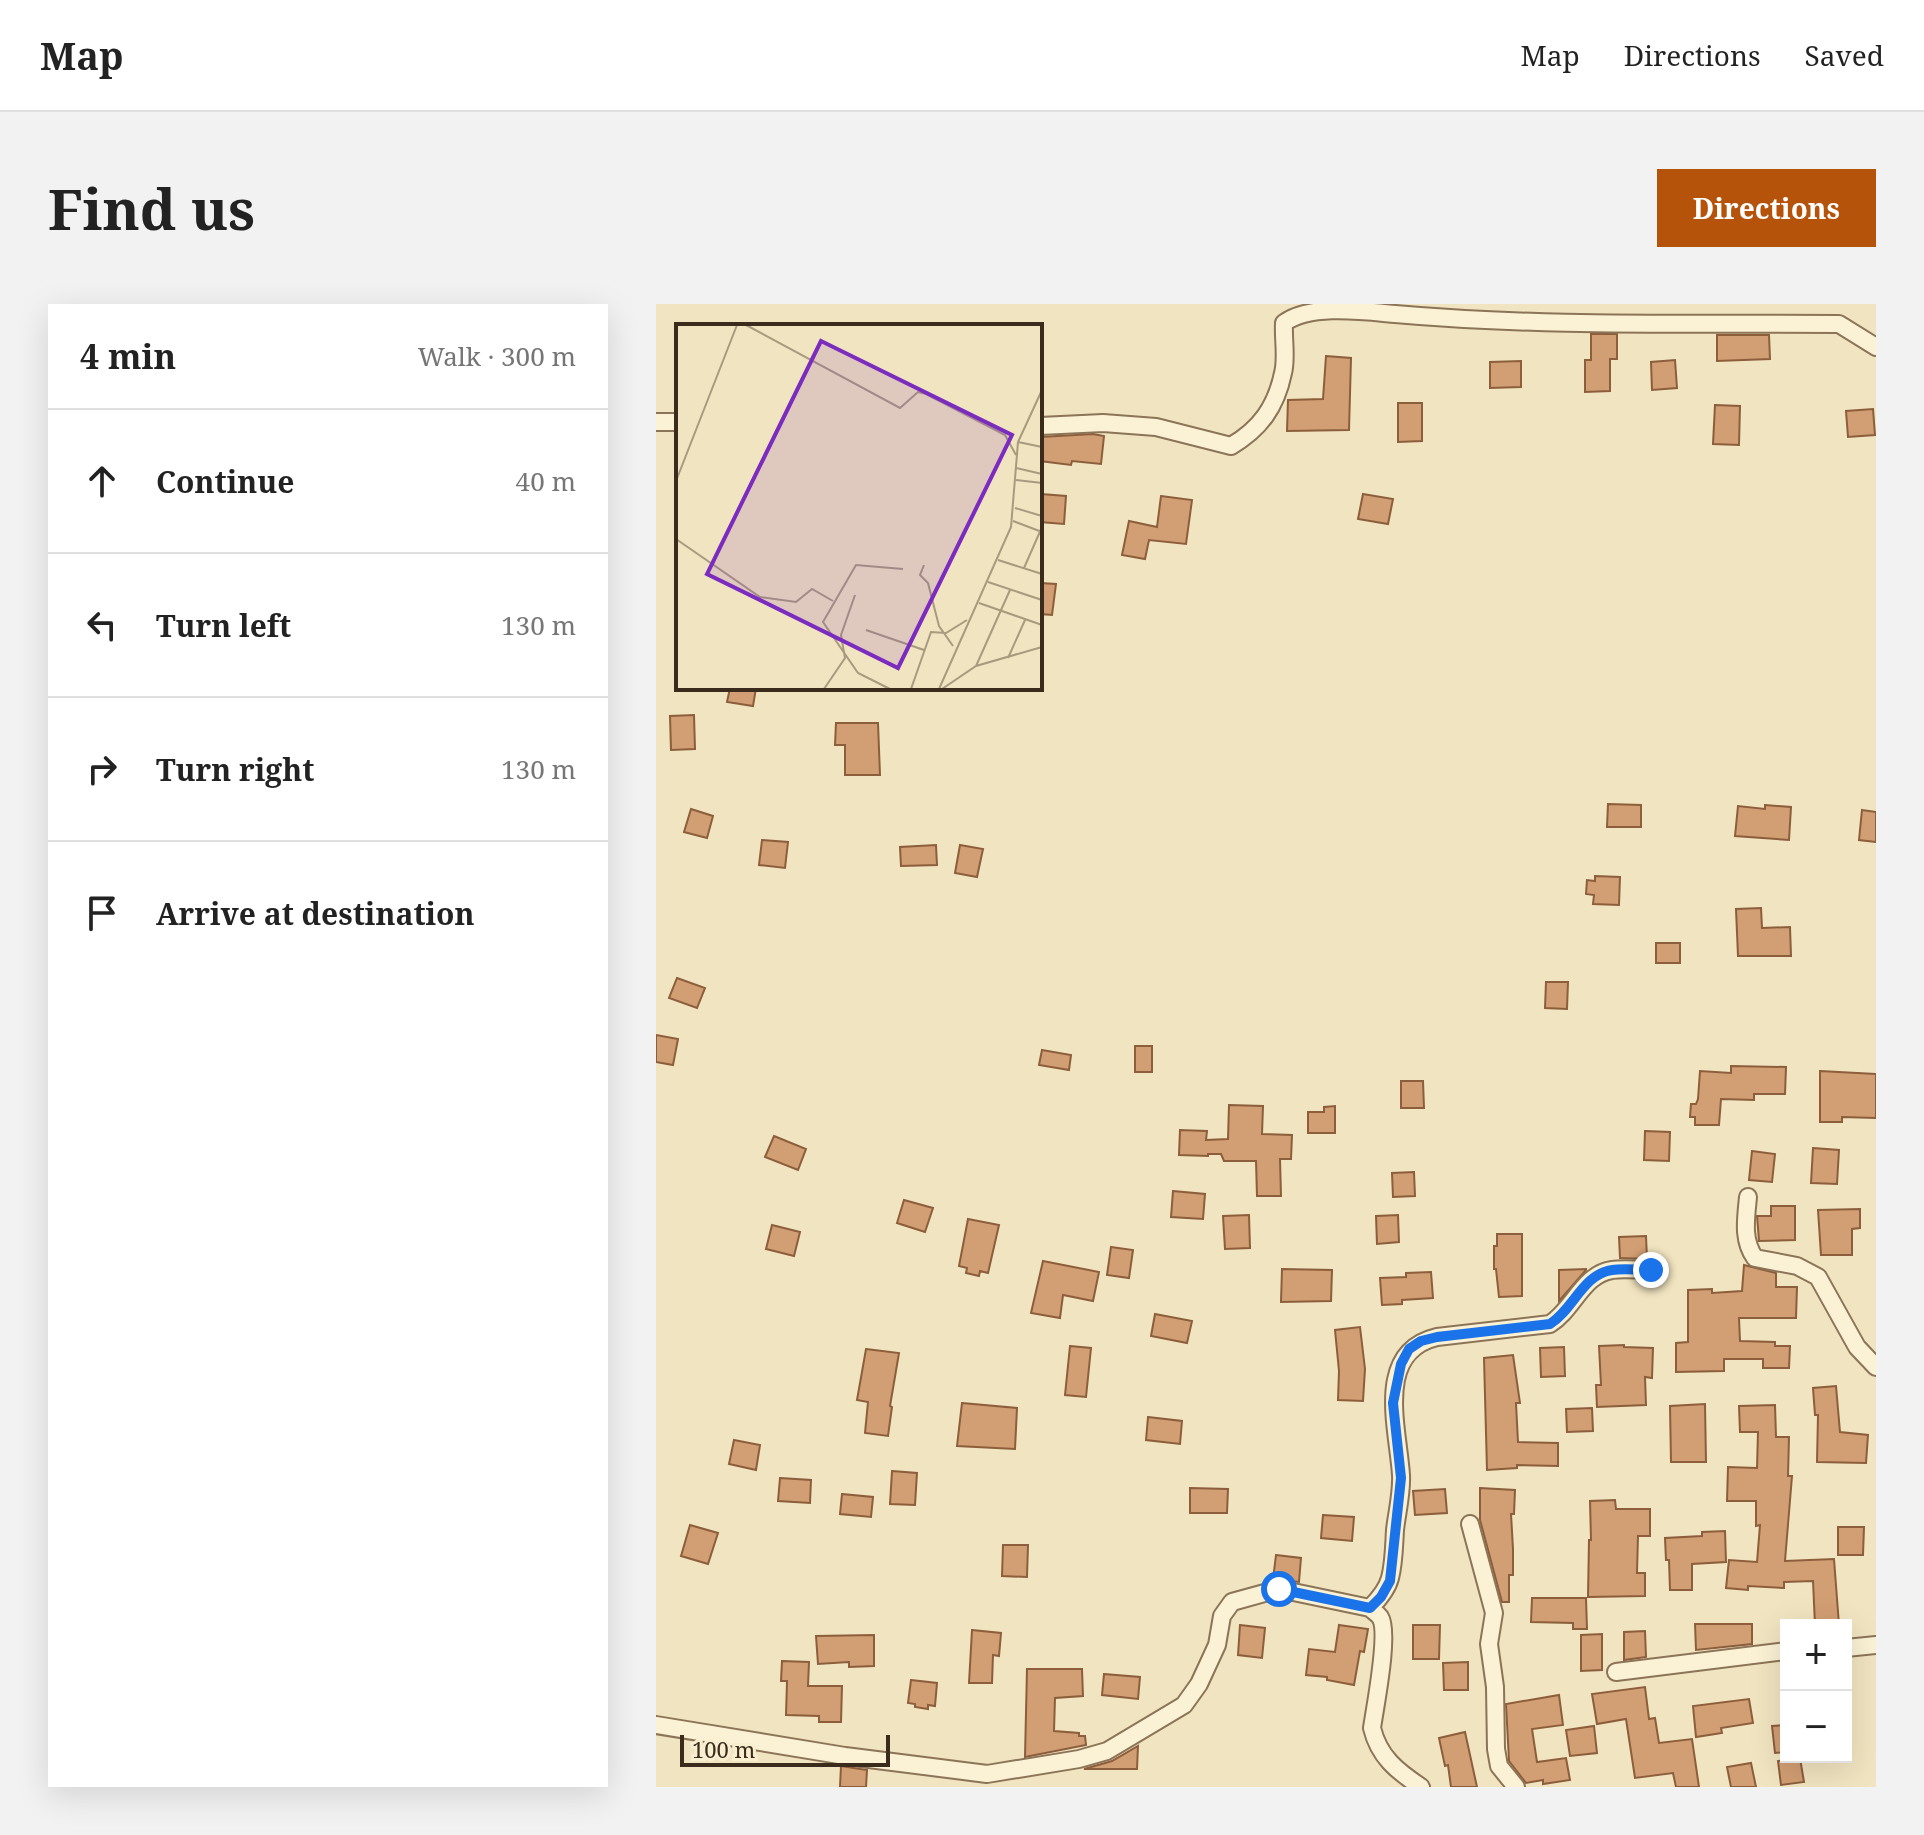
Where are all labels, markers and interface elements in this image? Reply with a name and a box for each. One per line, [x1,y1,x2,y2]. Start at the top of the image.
text: Map [40,29,124,81]
text: Map [1520,36,1580,74]
text: Directions [1624,36,1761,74]
text: Saved [1805,36,1884,74]
button: Directions [1657,169,1876,247]
text: Find us [48,170,255,246]
inset map [676,324,1042,690]
text: 4 min [80,333,176,379]
text: Walk · 300 m [418,338,576,374]
icon: ahead [80,459,124,503]
text: Continue [156,461,294,502]
text: 40 m [516,463,576,499]
icon: left [80,603,124,647]
text: Turn left [156,605,291,646]
text: 130 m [501,607,576,643]
icon: right [80,747,124,791]
text: Turn right [156,749,314,790]
text: 130 m [501,751,576,787]
icon: arrive [80,891,124,935]
text: Arrive at destination [156,893,475,934]
route end [1633,1252,1669,1288]
route start [1261,1571,1297,1607]
map controls [1780,1619,1852,1763]
button: + [1780,1619,1852,1691]
button: − [1780,1691,1852,1763]
scale bar [680,1731,890,1767]
text: 100 m [692,1734,755,1764]

